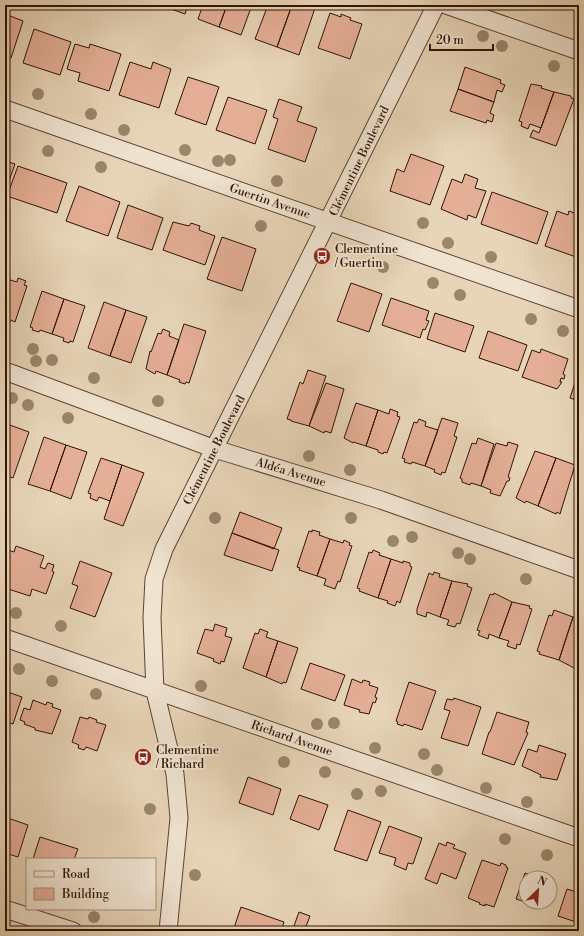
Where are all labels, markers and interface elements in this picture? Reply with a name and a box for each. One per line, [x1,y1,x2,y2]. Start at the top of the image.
scale bar [430,26,493,52]
text: 20 m [436,33,464,48]
street label: Clémentine Boulevard [326,103,393,219]
street label: Guertin Avenue [227,181,312,222]
place label: Clementine / Guertin [334,242,398,271]
bus stop icon: Clementine / Guertin [312,246,332,266]
street label: Clémentine Boulevard [180,393,249,508]
street label: Aldéa Avenue [253,454,328,490]
street label: Richard Avenue [249,717,335,759]
place label: Clementine / Richard [155,743,219,772]
bus stop icon: Clementine / Richard [133,747,153,767]
legend [26,858,156,910]
text: Road [62,867,90,882]
north arrow [518,870,558,910]
text: N [535,874,549,890]
text: Building [61,887,110,902]

